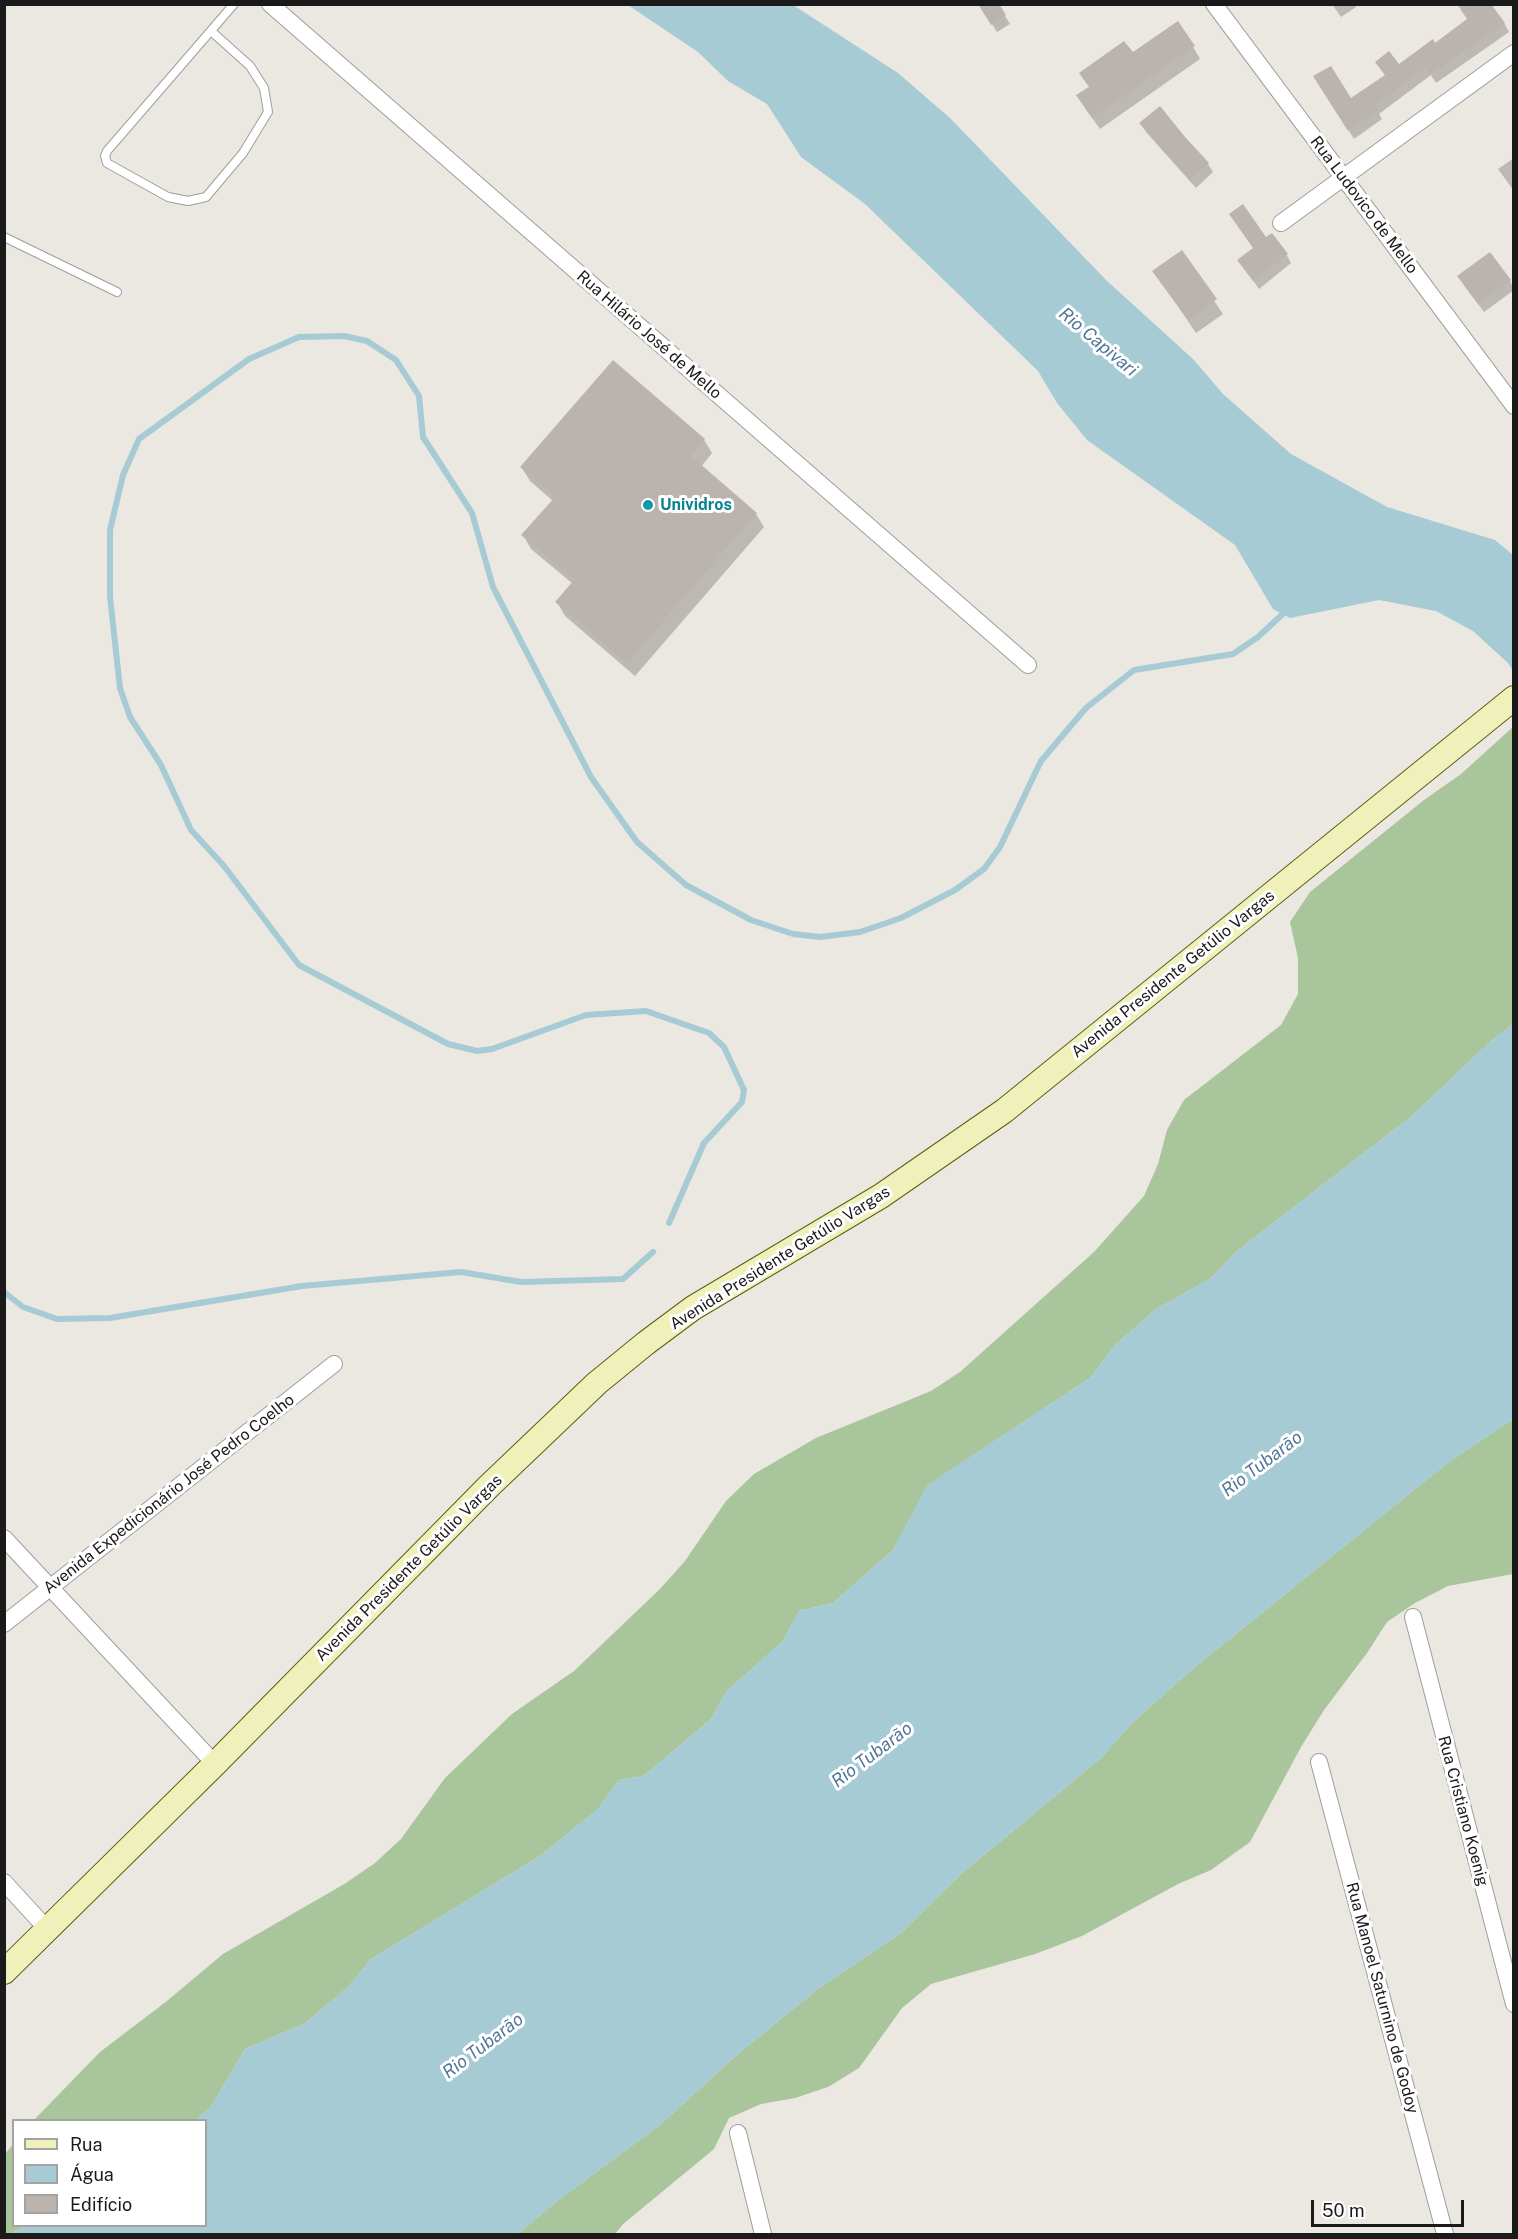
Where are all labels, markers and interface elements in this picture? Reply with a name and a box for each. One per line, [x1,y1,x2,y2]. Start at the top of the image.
street label: Rua Ludovico de Mello [1306,133,1422,277]
street label: Rua Hilário José de Mello [573,267,725,403]
water label: Rio Capivari [1054,303,1142,381]
place label: Unividros [660,495,732,515]
marker: Unividros [641,498,655,512]
street label: Avenida Presidente Getúlio Vargas [1068,886,1278,1062]
street label: Avenida Presidente Getúlio Vargas [666,1182,894,1334]
street label: Avenida Expedicionário José Pedro Coelho [40,1390,298,1598]
water label: Rio Tubarão [1217,1427,1307,1501]
street label: Avenida Presidente Getúlio Vargas [312,1471,506,1665]
water label: Rio Tubarão [827,1718,917,1792]
street label: Rua Cristiano Koenig [1434,1734,1492,1888]
street label: Rua Manoel Saturnino de Godoy [1342,1880,1422,2116]
water label: Rio Tubarão [438,2009,528,2083]
legend [12,2119,207,2227]
text: Rua [70,2134,102,2155]
text: Água [70,2164,114,2185]
scale bar [1314,2188,1467,2226]
text: Edifício [70,2194,132,2215]
text: 50 m [1322,2200,1365,2221]

